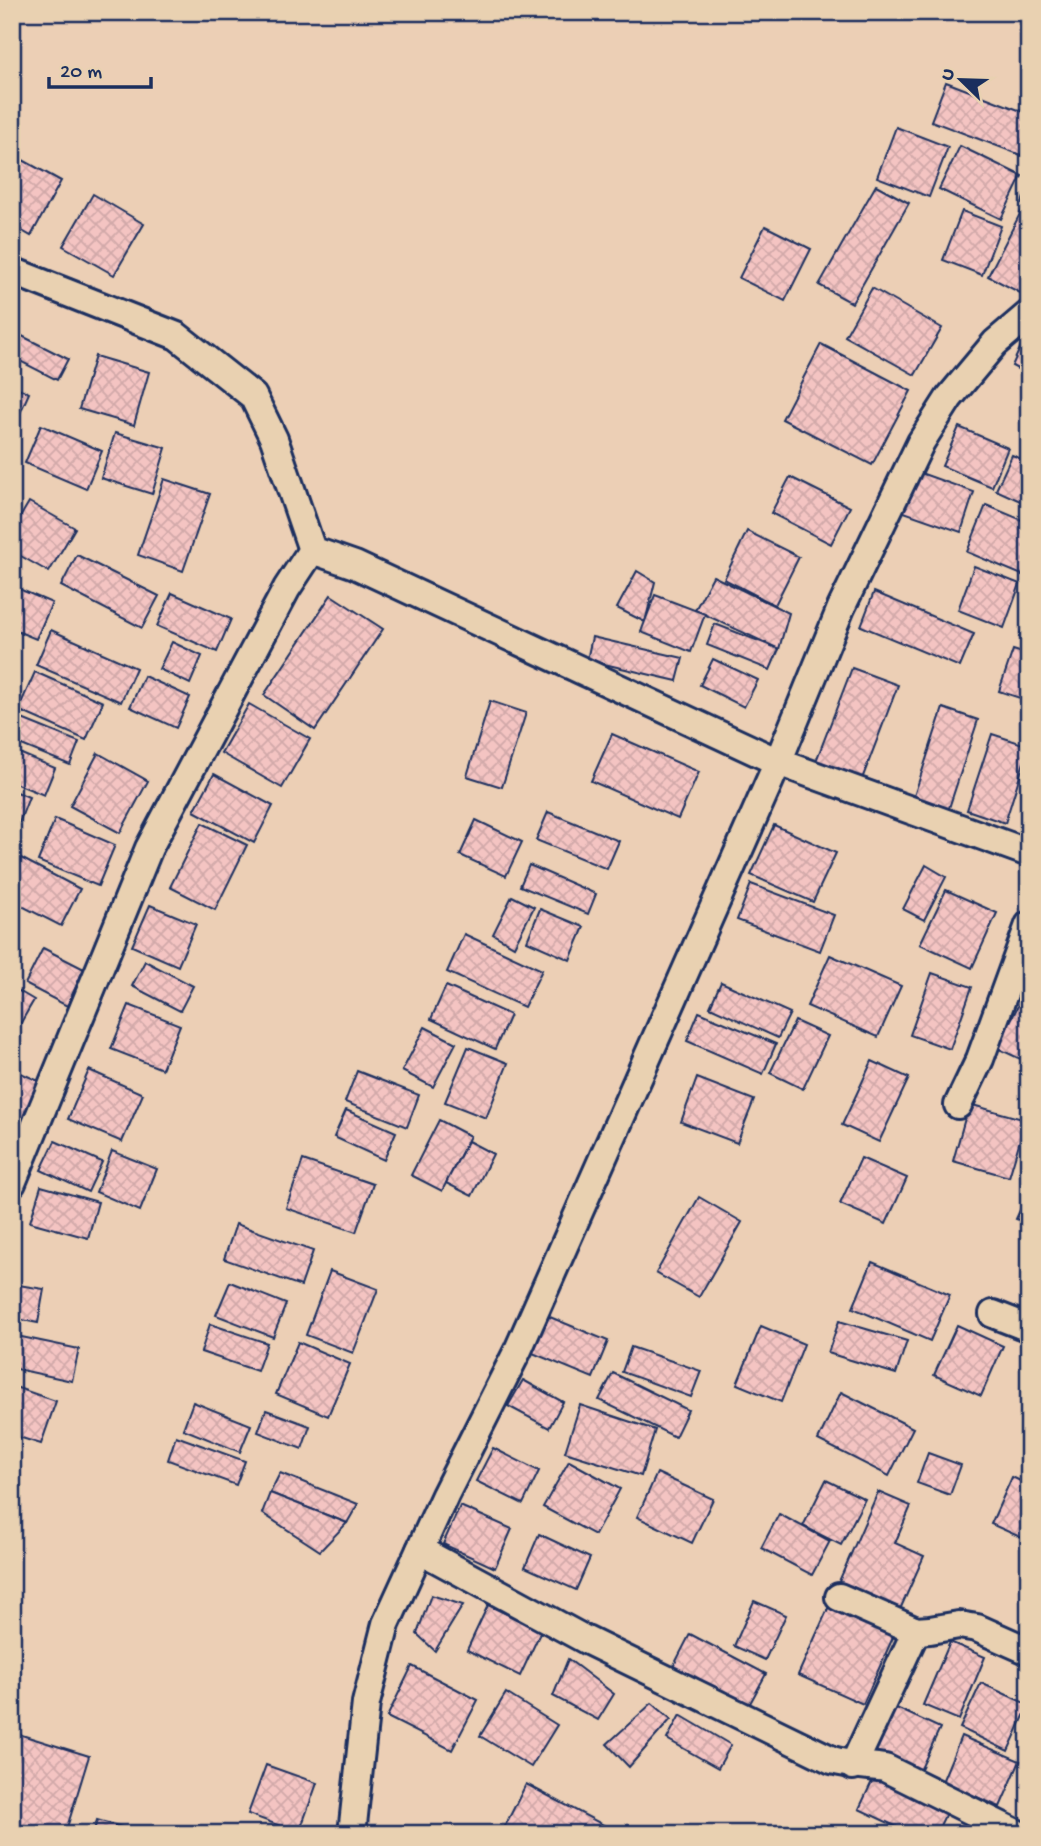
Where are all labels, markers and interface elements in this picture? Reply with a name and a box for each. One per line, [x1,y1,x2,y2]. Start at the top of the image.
scale bar [49,46,150,90]
north arrow [926,46,996,116]
text: 20 m [60,61,102,86]
text: U [936,65,961,84]

